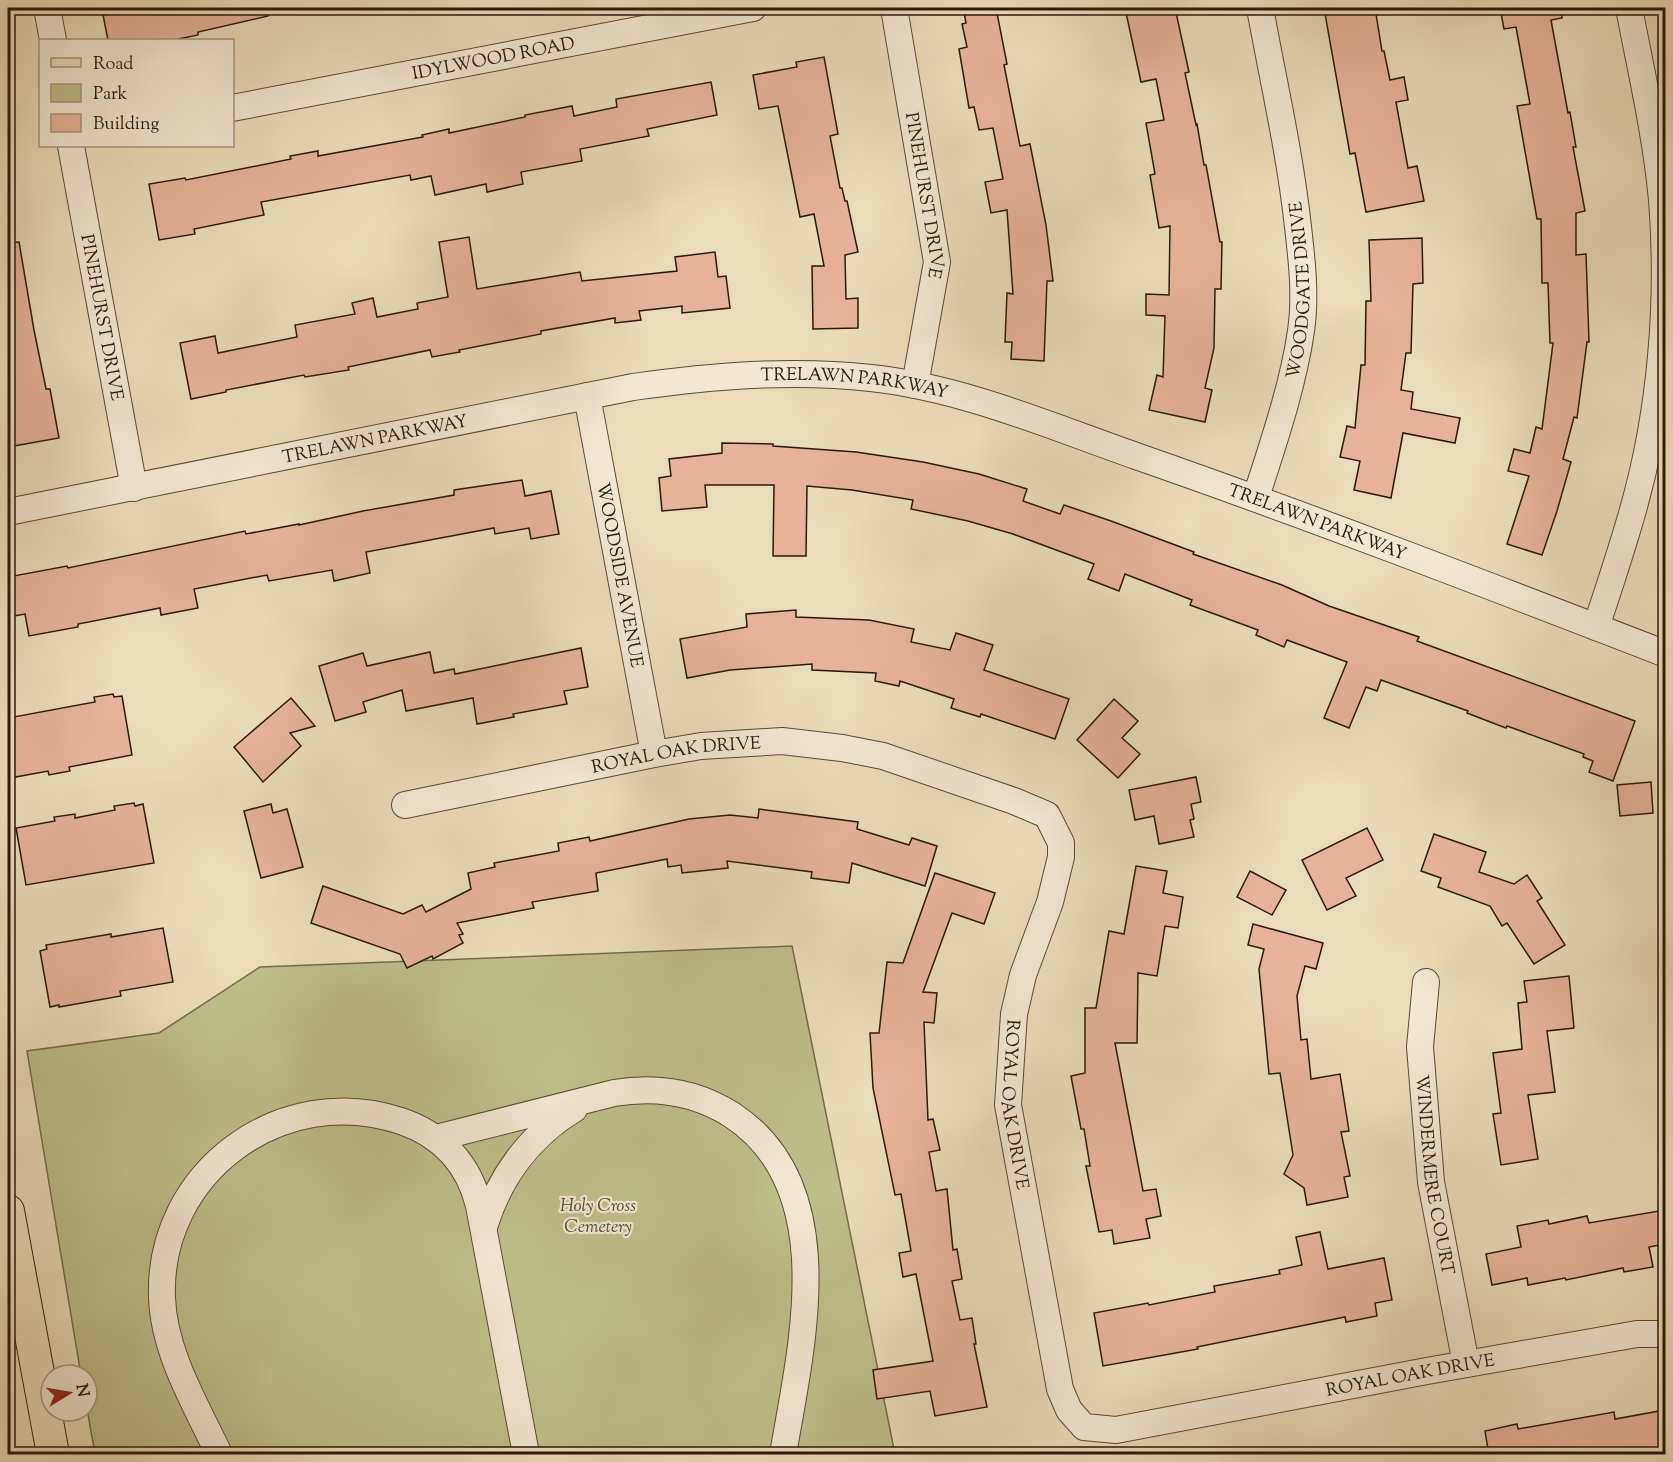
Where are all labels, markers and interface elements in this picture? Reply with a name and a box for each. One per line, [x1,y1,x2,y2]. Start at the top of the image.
street label: IDYLWOOD ROAD [410,31,577,88]
legend [39,39,234,147]
text: Road [93,52,133,78]
text: Park [93,82,128,108]
street label: PINEHURST DRIVE [897,110,949,281]
text: Building [93,112,159,138]
street label: WOODGATE DRIVE [1281,200,1318,382]
street label: PINEHURST DRIVE [72,232,129,403]
street label: TRELAWN PARKWAY [760,363,951,407]
street label: TRELAWN PARKWAY [280,409,470,472]
street label: TRELAWN PARKWAY [1224,479,1410,568]
street label: WOODSIDE AVENUE [588,481,649,670]
street label: ROYAL OAK DRIVE [589,731,762,782]
street label: ROYAL OAK DRIVE [992,1018,1034,1192]
street label: WINDERMERE COURT [1407,1074,1460,1278]
park label: Holy Cross Cemetery [560,1194,636,1241]
street label: ROYAL OAK DRIVE [1324,1348,1497,1405]
north arrow [39,1363,99,1423]
text: N [69,1382,94,1399]

